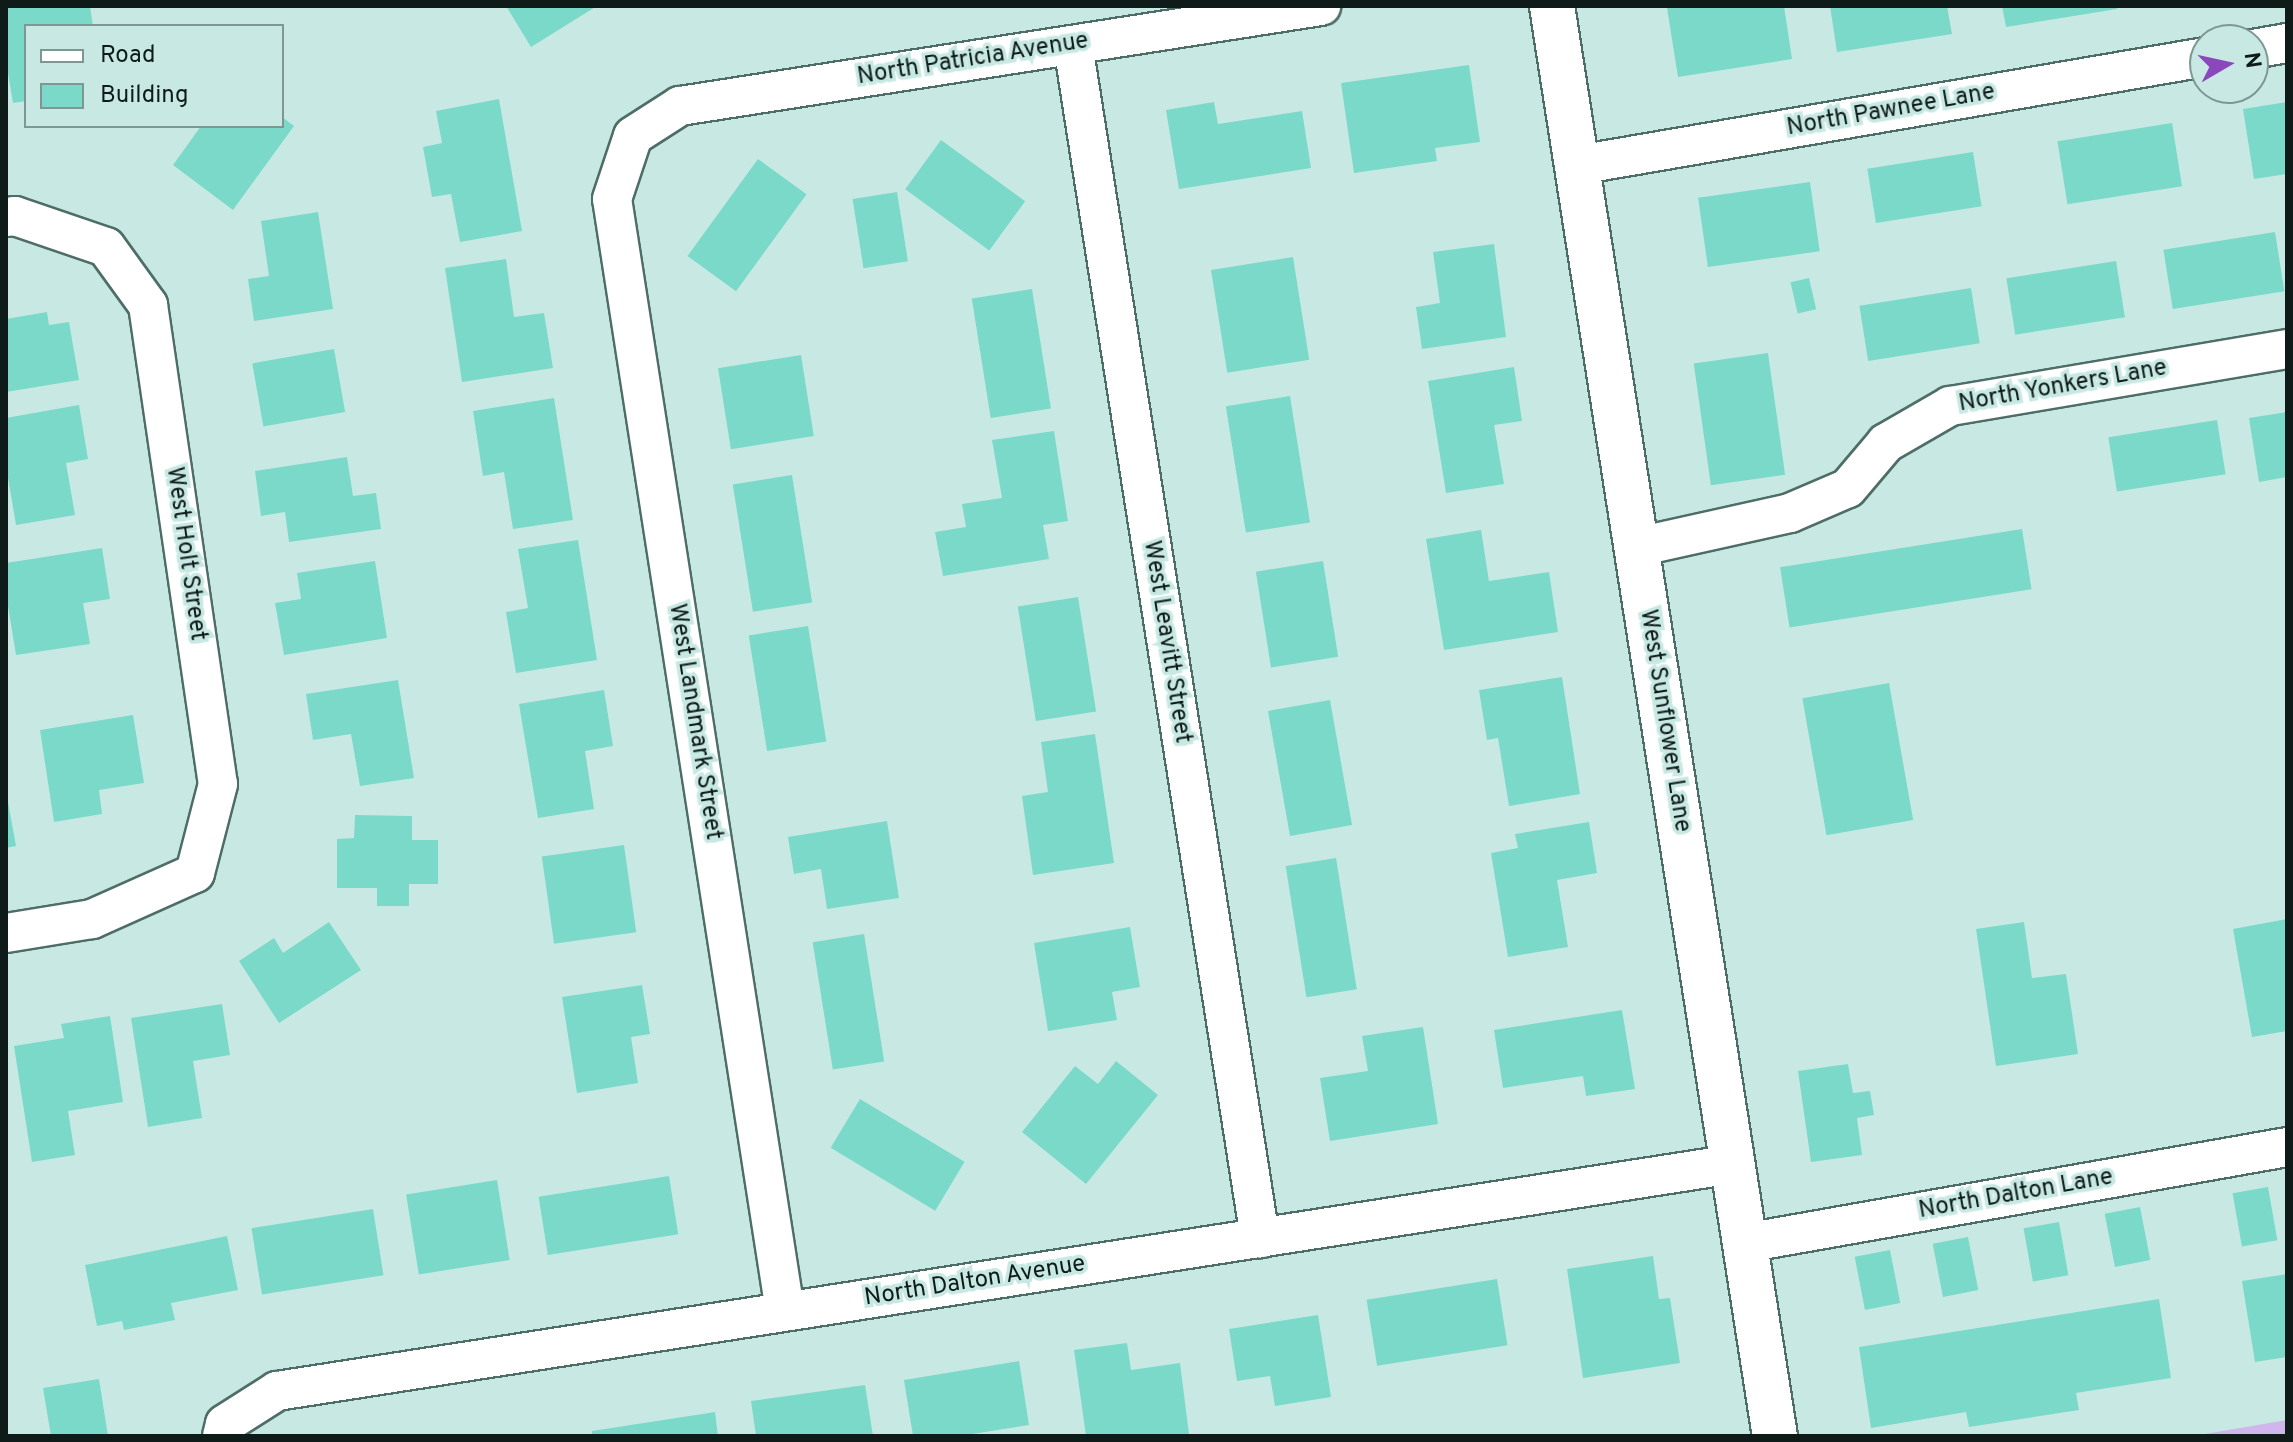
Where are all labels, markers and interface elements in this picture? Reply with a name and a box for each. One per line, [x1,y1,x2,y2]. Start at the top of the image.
legend [24,24,284,128]
north arrow [2189,24,2269,104]
street label: North Patricia Avenue [855,27,1091,93]
text: Road [100,41,156,71]
text: N [2237,51,2266,70]
street label: North Pawnee Lane [1785,79,1997,143]
text: Building [100,81,189,111]
street label: North Yonkers Lane [1956,354,2170,420]
street label: West Holt Street [159,465,211,643]
street label: West Leavitt Street [1136,539,1196,745]
street label: West Landmark Street [661,602,727,842]
street label: West Sunflower Lane [1632,608,1696,834]
street label: North Dalton Lane [1916,1164,2116,1226]
street label: North Dalton Avenue [862,1250,1088,1314]

